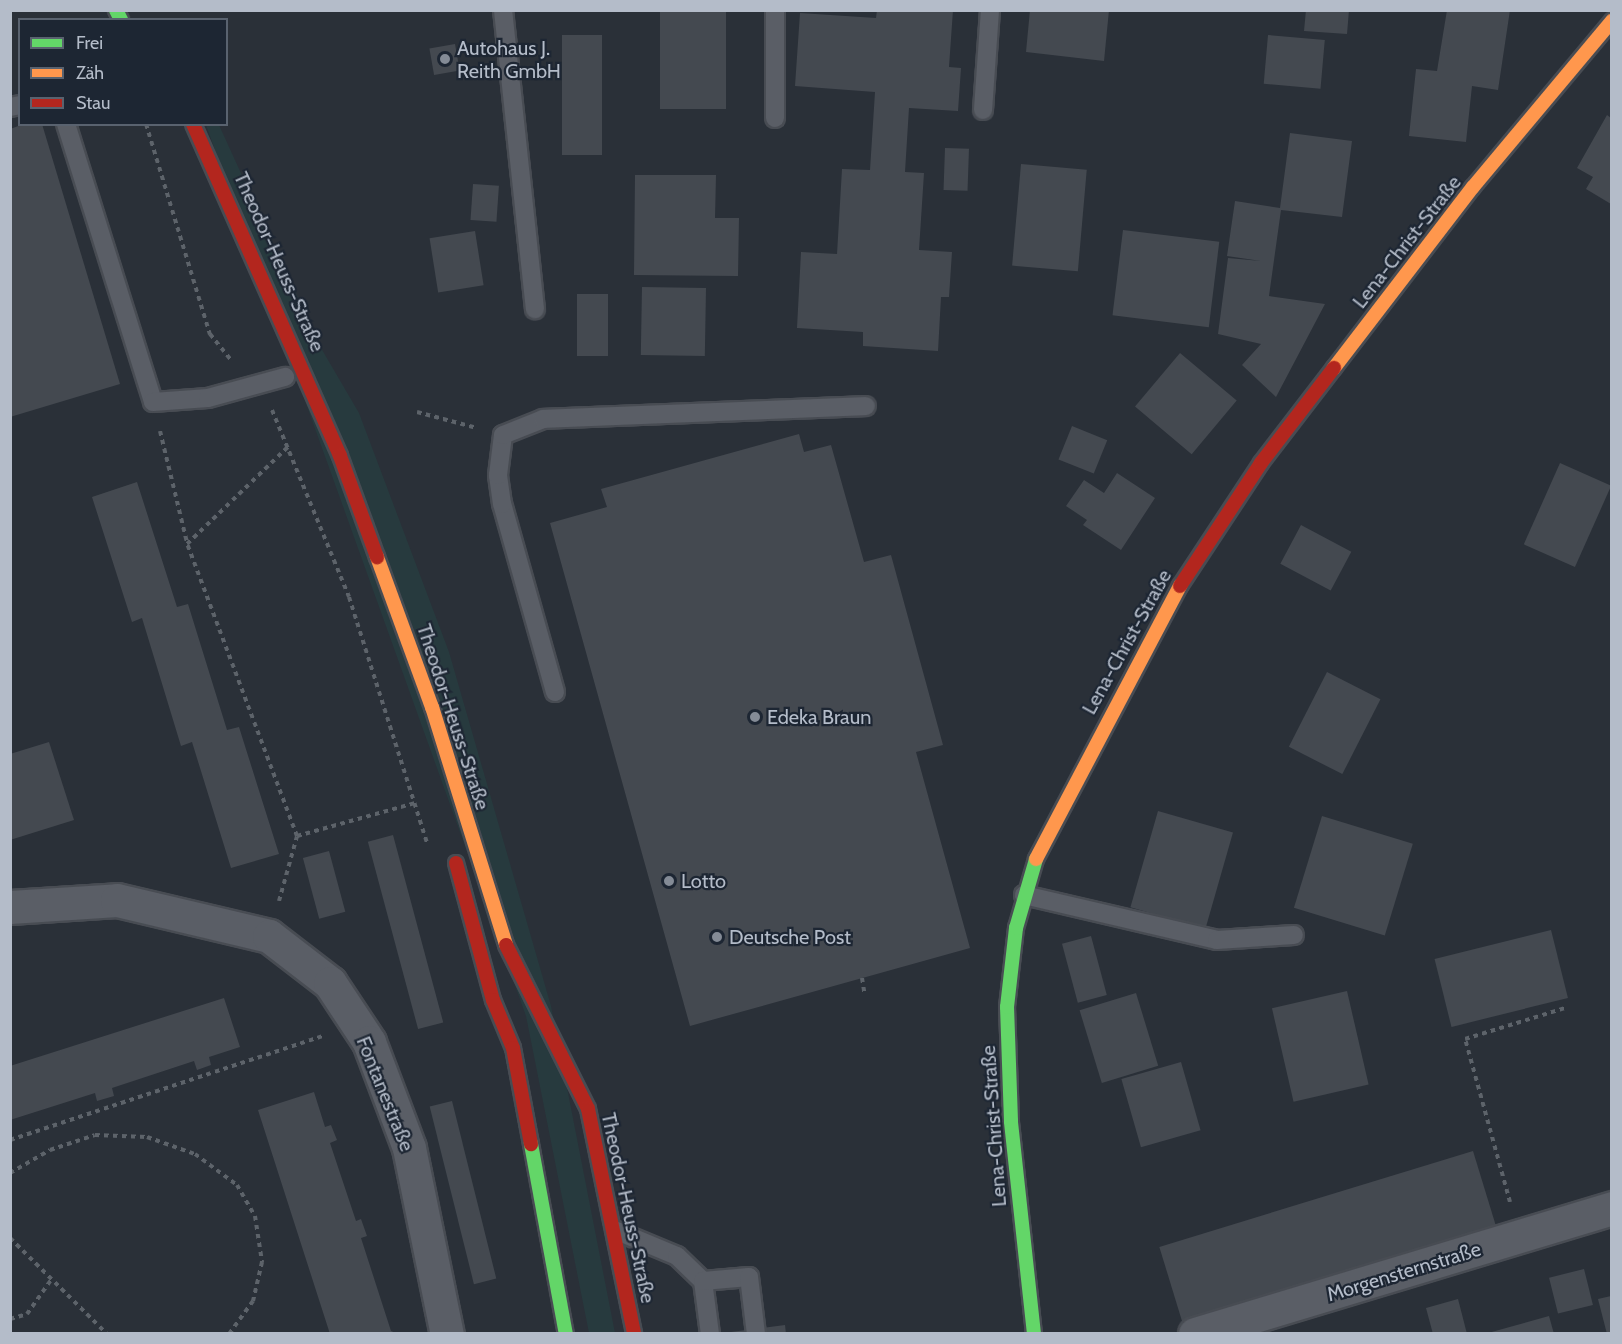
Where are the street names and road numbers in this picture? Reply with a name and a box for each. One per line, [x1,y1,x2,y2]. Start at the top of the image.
street label: Theodor-Heuss-Straße [229,169,329,355]
street label: Lena-Christ-Straße [1348,171,1466,313]
street label: Lena-Christ-Straße [1077,565,1177,719]
street label: Theodor-Heuss-Straße [412,621,494,813]
street label: Fontanestraße [351,1033,419,1155]
street label: Lena-Christ-Straße [976,1044,1012,1208]
street label: Theodor-Heuss-Straße [596,1111,660,1305]
street label: Morgensternstraße [1324,1237,1484,1307]

